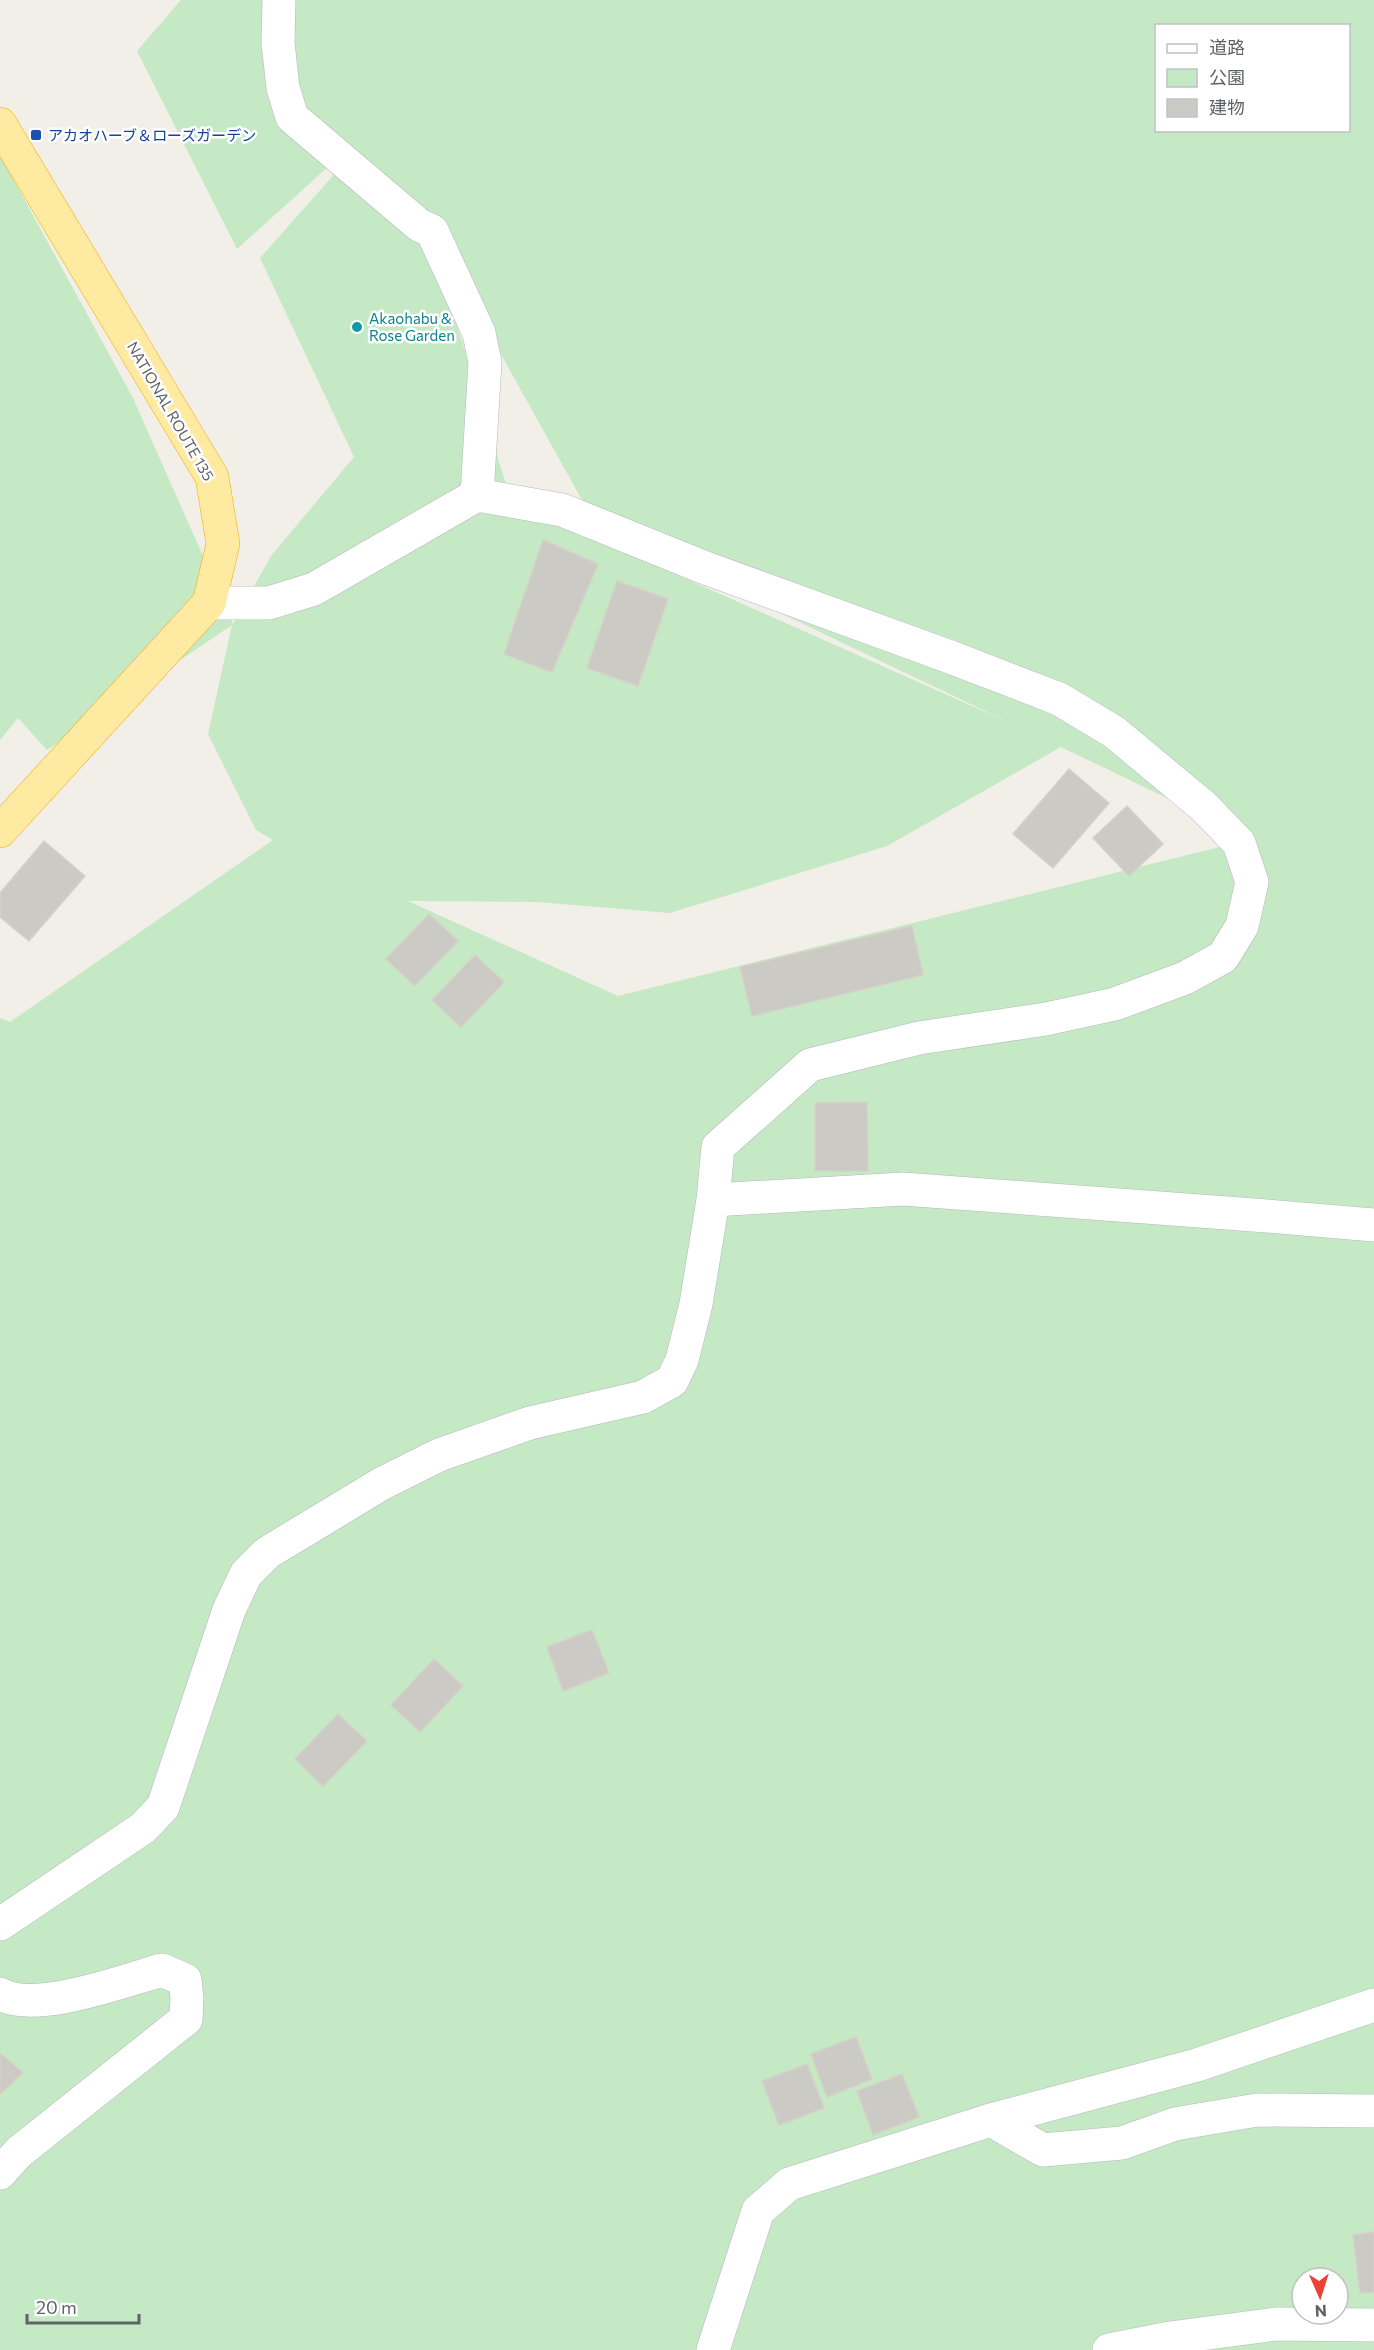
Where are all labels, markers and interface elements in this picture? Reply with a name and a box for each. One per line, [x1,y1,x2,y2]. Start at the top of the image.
legend [1155,24,1350,132]
text: 道路 [1209,36,1245,58]
text: 公園 [1209,66,1245,88]
text: 建物 [1209,96,1245,118]
place label: アカオハーブ＆ローズガーデン [48,126,256,144]
marker: アカオハーブ＆ローズガーデン [29,128,43,142]
place label: Akaohabu & Rose Garden [369,309,455,344]
marker: Akaohabu & Rose Garden [350,320,364,334]
street label: NATIONAL ROUTE 135 [124,338,218,484]
north arrow [1290,2266,1350,2326]
scale bar [27,2287,140,2325]
text: 20 m [36,2296,77,2318]
text: N [1314,2302,1327,2321]

